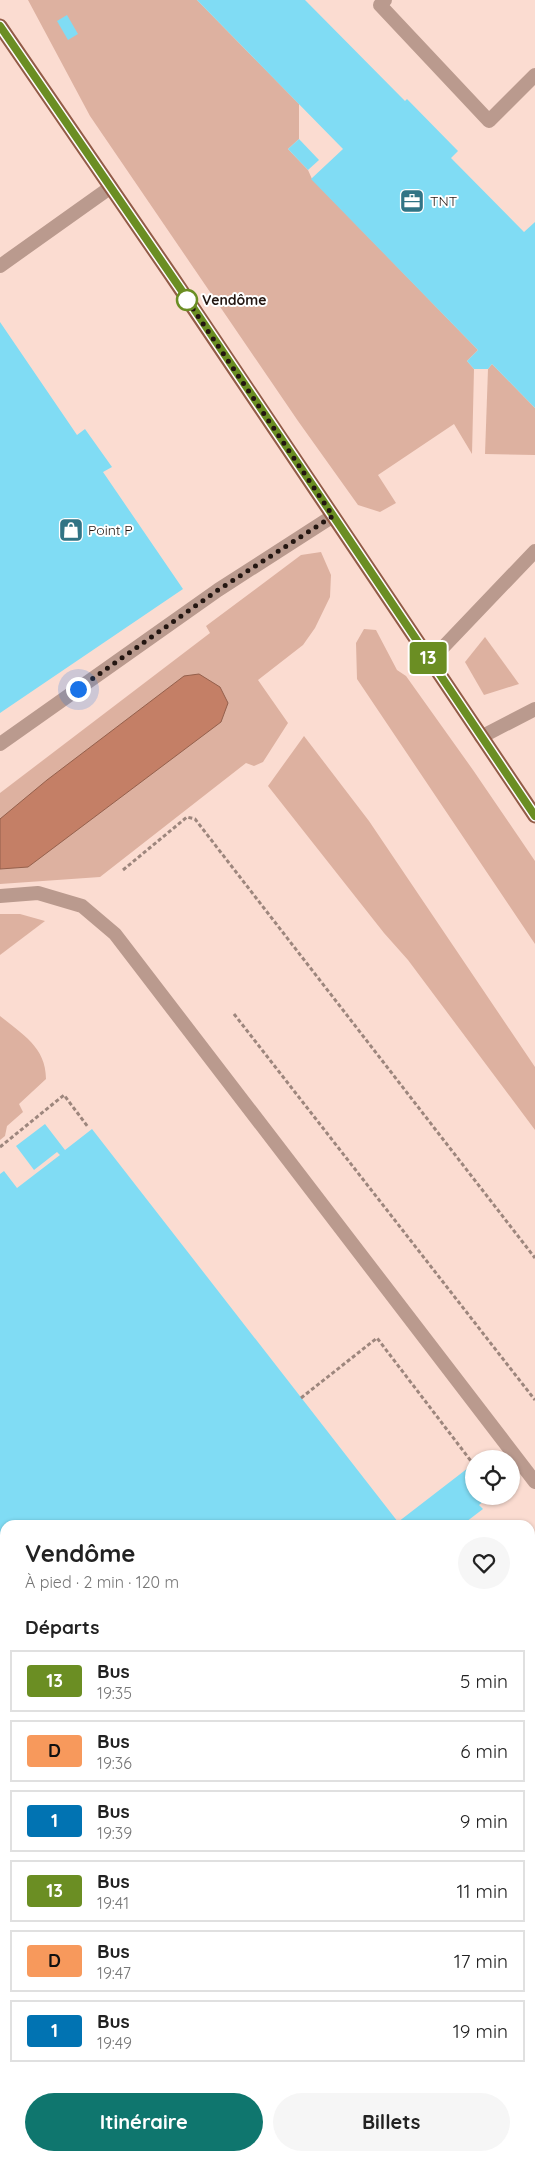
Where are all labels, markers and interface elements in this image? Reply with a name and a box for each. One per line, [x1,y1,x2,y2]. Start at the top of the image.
office icon: TNT [399,188,425,214]
place label: TNT [430,192,457,210]
marker: Vendôme [176,289,198,311]
place label: Vendôme [202,291,266,309]
shop icon: Point P [58,517,84,543]
place label: Point P [88,521,133,539]
line badge: 13 [406,642,450,674]
text: 13 [420,646,436,669]
your location [66,677,91,702]
map controls [465,1450,520,1505]
button: locate [465,1450,520,1505]
button: heart [458,1537,510,1589]
text: Vendôme [25,1538,136,1568]
text: À pied · 2 min · 120 m [25,1572,179,1592]
text: Départs [25,1615,99,1639]
text: Bus [97,1659,130,1683]
text: 13 [46,1669,63,1692]
text: 5 min [460,1669,508,1693]
text: 19:35 [97,1683,132,1703]
text: Bus [97,1729,130,1753]
text: D [48,1739,61,1762]
text: 6 min [460,1739,508,1763]
text: 19:36 [97,1753,132,1773]
text: Bus [97,1799,130,1823]
text: 1 [51,1809,58,1832]
text: 9 min [460,1809,508,1833]
text: 19:39 [97,1823,132,1843]
text: Bus [97,1869,130,1893]
text: 13 [46,1879,63,1902]
text: 11 min [456,1879,508,1903]
text: 19:41 [97,1893,129,1913]
text: Bus [97,1939,130,1963]
text: D [48,1949,61,1972]
text: 17 min [454,1949,508,1973]
text: 19:47 [97,1963,131,1983]
text: Bus [97,2009,130,2033]
text: 1 [51,2019,58,2042]
text: 19 min [453,2019,508,2043]
text: 19:49 [97,2033,132,2053]
button: Itinéraire [25,2093,263,2151]
button: Billets [273,2093,510,2151]

